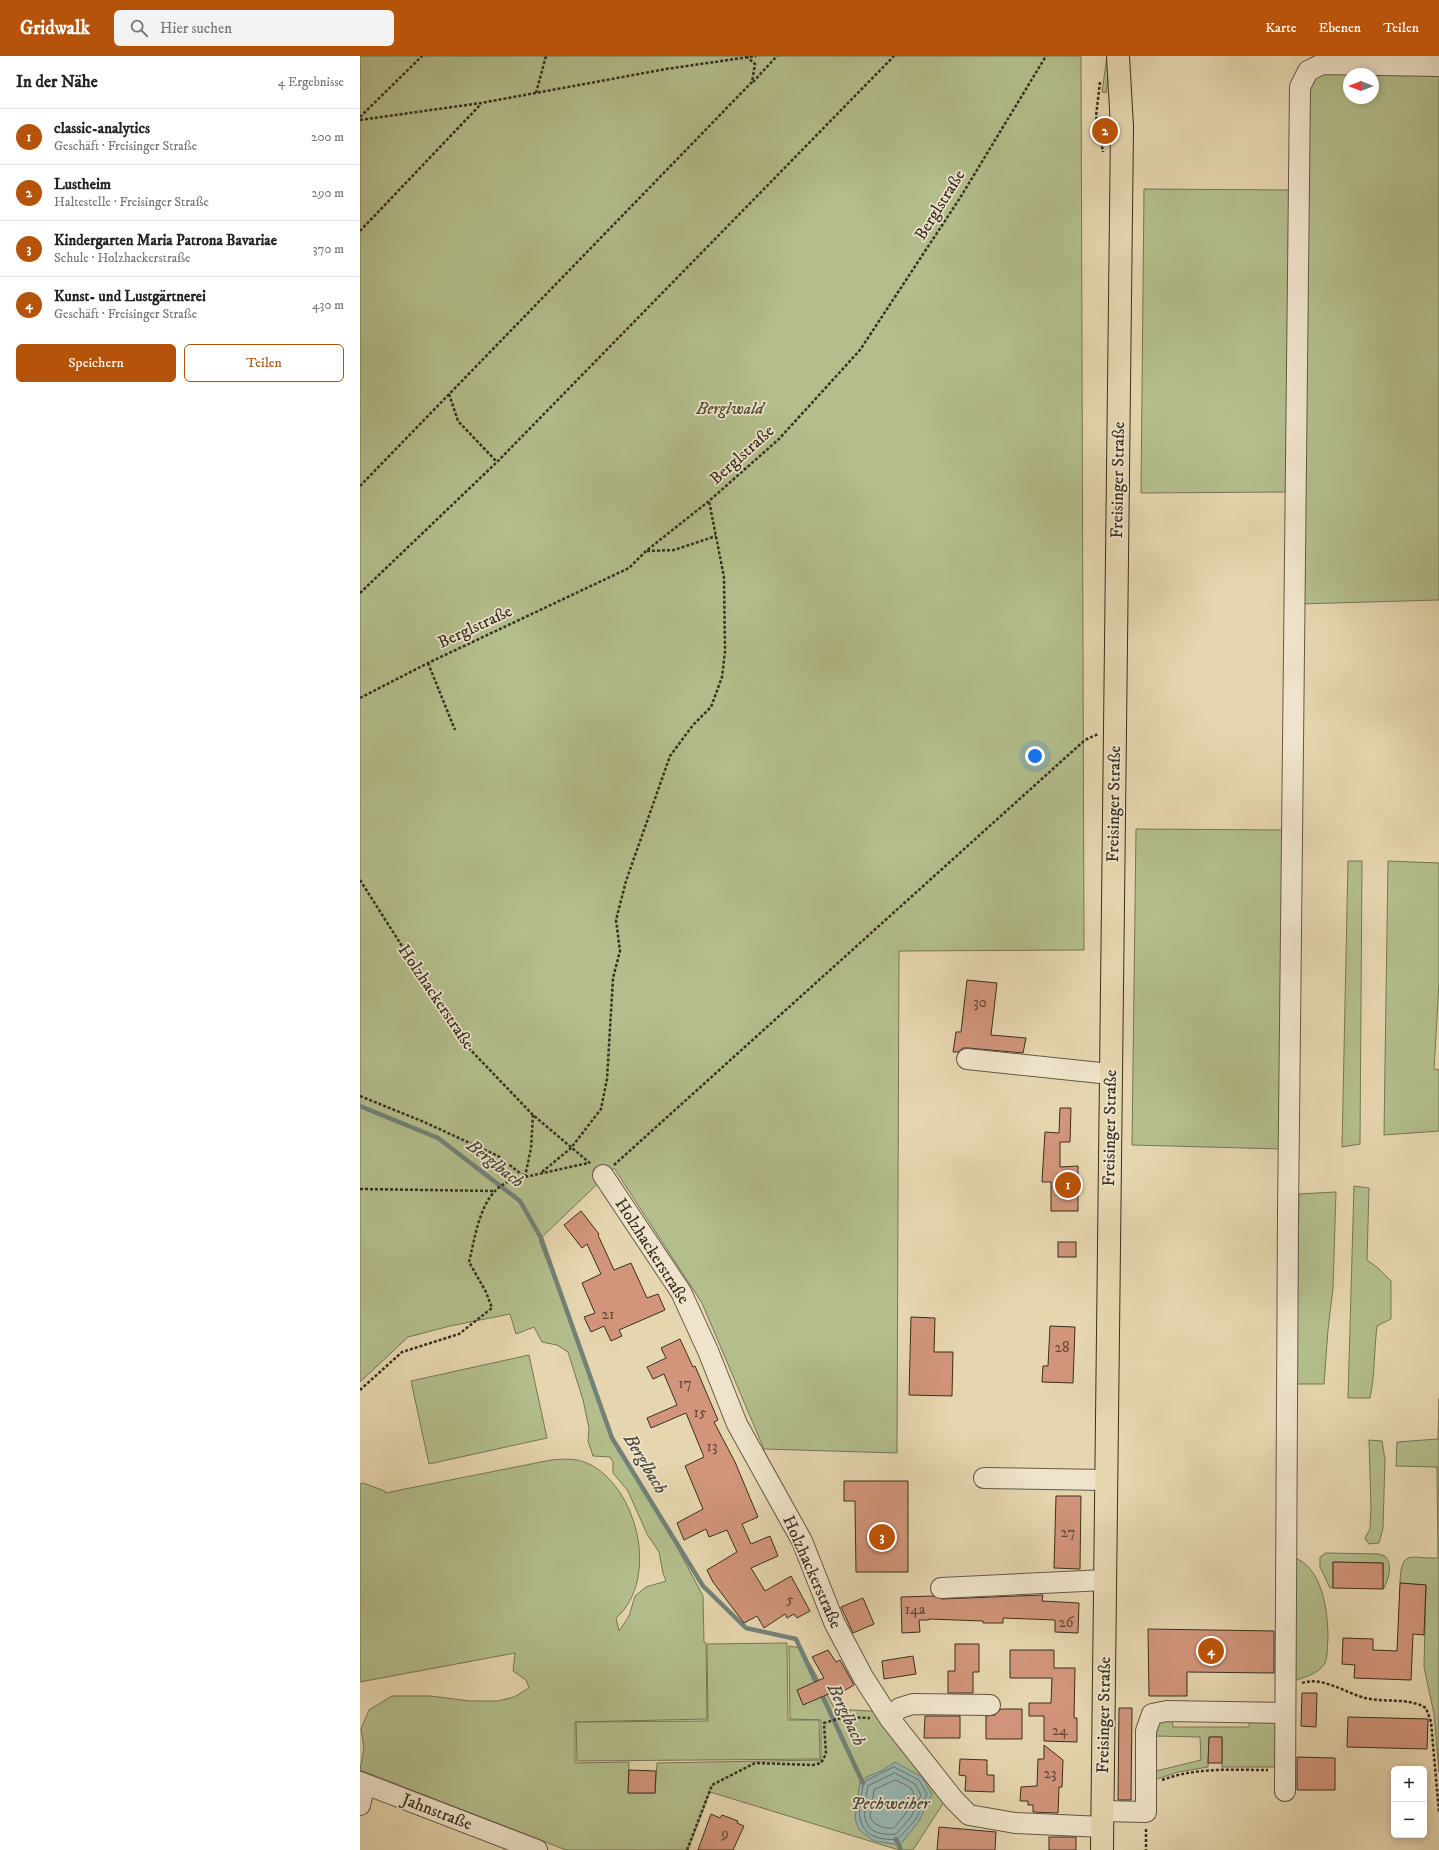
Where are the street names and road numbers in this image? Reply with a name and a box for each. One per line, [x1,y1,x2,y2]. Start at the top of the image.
street label: Berglstraße [910,165,970,245]
street label: Berglstraße [705,420,779,490]
street label: Freisinger Straße [1106,421,1130,539]
street label: Berglstraße [434,600,516,654]
street label: Freisinger Straße [1102,745,1126,863]
street label: Holzhackerstraße [393,940,479,1054]
street label: Freisinger Straße [1098,1069,1122,1187]
street label: Holzhackerstraße [610,1194,694,1308]
street label: Holzhackerstraße [777,1512,847,1632]
street label: Freisinger Straße [1092,1656,1116,1774]
street label: Jahnstraße [397,1788,475,1835]

